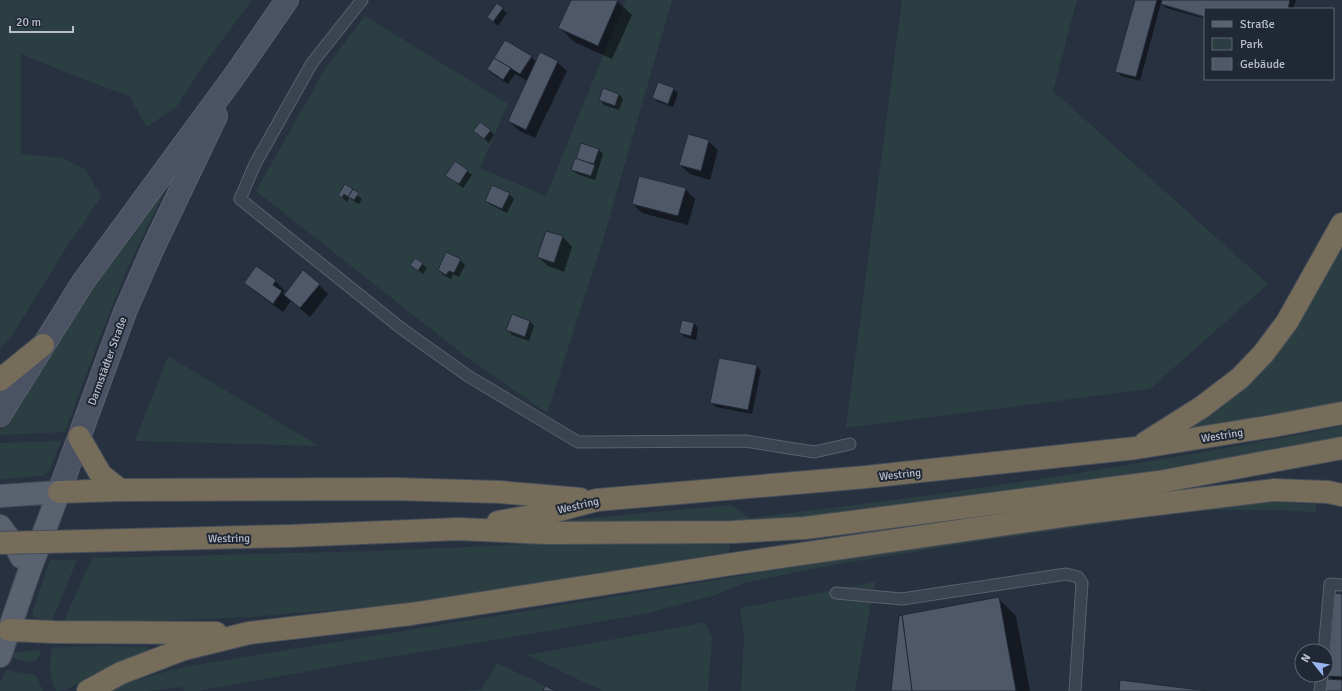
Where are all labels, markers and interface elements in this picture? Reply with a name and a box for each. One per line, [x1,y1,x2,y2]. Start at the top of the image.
scale bar [10,8,73,34]
legend [1204,8,1334,80]
text: 20 m [16,15,41,30]
text: Straße [1240,17,1275,32]
text: Park [1240,37,1263,52]
text: Gebäude [1240,57,1285,72]
street label: Darmstädter Straße [85,315,129,407]
street label: Westring [1200,426,1244,445]
street label: Westring [878,466,922,483]
street label: Westring [556,494,600,517]
street label: Westring [208,532,250,545]
north arrow [1294,643,1334,683]
text: N [1298,652,1313,665]

